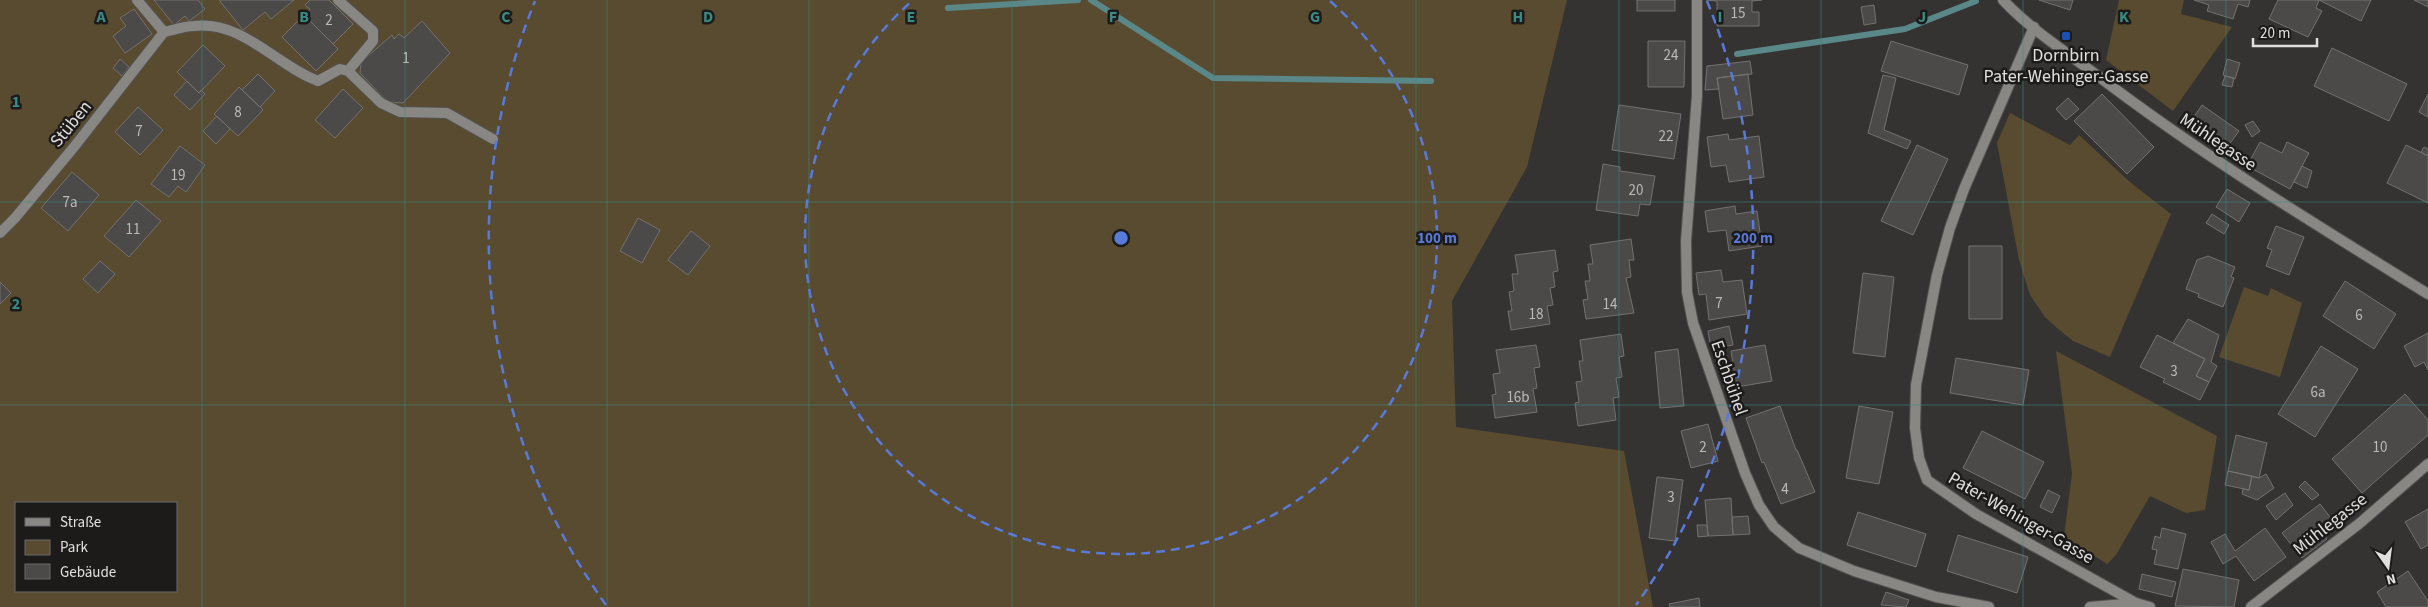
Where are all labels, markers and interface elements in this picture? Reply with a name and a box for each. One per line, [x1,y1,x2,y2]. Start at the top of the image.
house number: 15 [1731,3,1745,24]
text: A [95,6,106,28]
text: B [299,6,309,28]
text: C [501,6,511,28]
text: D [703,6,713,28]
text: E [907,6,915,28]
text: F [1109,6,1117,28]
text: G [1310,6,1320,28]
text: H [1513,6,1523,28]
text: I [1718,6,1722,28]
text: J [1918,6,1926,28]
text: K [2119,6,2129,28]
house number: 2 [325,10,333,31]
scale bar [2253,15,2317,47]
text: 20 m [2260,23,2290,44]
marker: Dornbirn Pater-Wehinger-Gasse [2060,30,2072,42]
place label: Dornbirn Pater-Wehinger-Gasse [1984,43,2148,89]
house number: 24 [1664,45,1679,66]
house number: 1 [402,48,410,69]
text: 1 [12,91,20,113]
street label: Stüben [44,95,98,153]
house number: 8 [234,102,242,123]
street label: Mühlegasse [2175,107,2261,177]
house number: 7 [135,121,143,142]
house number: 22 [1659,126,1673,147]
house number: 19 [171,165,185,186]
house number: 20 [1629,180,1643,201]
house number: 7a [62,192,78,213]
house number: 11 [126,219,140,240]
text: 100 m [1417,228,1457,249]
text: 200 m [1733,228,1773,249]
centre of rings [1112,229,1130,247]
text: 2 [12,293,20,315]
house number: 7 [1715,293,1723,314]
house number: 14 [1603,294,1618,315]
house number: 18 [1529,304,1543,325]
house number: 6 [2355,305,2363,326]
street label: Eschbühel [1704,337,1754,419]
house number: 3 [2170,361,2178,382]
house number: 6a [2310,382,2326,403]
house number: 16b [1506,387,1530,408]
house number: 2 [1699,437,1707,458]
house number: 10 [2373,437,2387,458]
street label: Pater-Wehinger-Gasse [1943,466,2099,570]
house number: 4 [1781,479,1789,500]
house number: 3 [1667,487,1675,508]
street label: Mühlegasse [2288,487,2372,561]
legend [15,502,178,592]
text: Straße [60,512,101,533]
text: Park [60,537,89,558]
north arrow [2363,542,2413,592]
text: Gebäude [60,562,116,583]
text: N [2384,568,2398,589]

